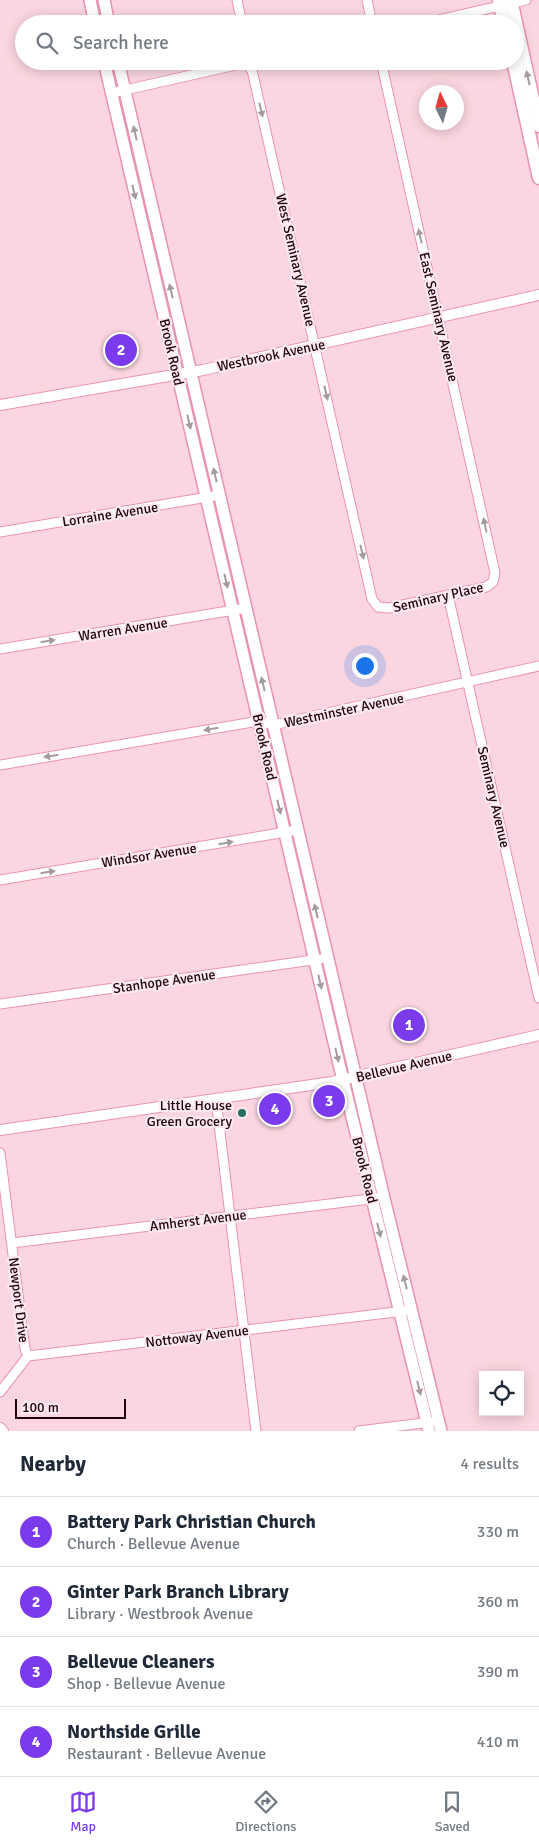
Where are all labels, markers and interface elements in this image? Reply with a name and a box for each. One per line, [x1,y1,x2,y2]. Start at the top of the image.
search box [15,15,524,70]
icon: search [33,29,61,57]
text: Search here [73,31,169,55]
one-way arrow [524,71,532,86]
north arrow [419,85,464,130]
one-way arrow [257,102,265,117]
one-way arrow [130,124,138,140]
one-way arrow [130,184,138,199]
street label: West Seminary Avenue [272,192,319,328]
one-way arrow [416,227,424,243]
street label: East Seminary Avenue [415,251,462,384]
one-way arrow [167,283,175,298]
street label: Brook Road [156,317,187,387]
pin: 2 [105,331,137,369]
street label: Westbrook Avenue [215,336,327,375]
one-way arrow [322,385,330,401]
one-way arrow [185,415,193,430]
one-way arrow [211,467,219,482]
street label: Lorraine Avenue [61,499,159,530]
one-way arrow [481,517,489,533]
one-way arrow [358,544,366,560]
one-way arrow [222,573,230,588]
street label: Seminary Place [391,579,485,616]
street label: Warren Avenue [77,614,169,645]
one-way arrow [40,637,56,645]
your location [352,653,378,679]
one-way arrow [259,677,267,692]
street label: Westminster Avenue [283,690,405,731]
street label: Brook Road [249,712,280,782]
one-way arrow [203,726,219,734]
street label: Seminary Avenue [474,745,513,849]
one-way arrow [42,753,58,761]
one-way arrow [275,799,283,814]
one-way arrow [218,838,234,846]
street label: Windsor Avenue [100,840,198,871]
one-way arrow [40,868,56,876]
one-way arrow [312,903,320,918]
street label: Stanhope Avenue [112,966,217,997]
one-way arrow [316,975,324,990]
pin: 1 [393,1006,425,1044]
one-way arrow [333,1047,341,1062]
street label: Bellevue Avenue [354,1047,454,1086]
pin: 3 [313,1082,345,1120]
pin: 4 [259,1090,291,1128]
place label: Little House Green Grocery [147,1097,232,1130]
marker: Little House Green Grocery [236,1107,248,1119]
street label: Brook Road [348,1135,381,1205]
street label: Amherst Avenue [149,1206,247,1235]
one-way arrow [376,1222,384,1237]
street label: Newport Drive [5,1256,32,1344]
one-way arrow [400,1274,408,1289]
street label: Nottoway Avenue [145,1322,250,1351]
map controls [479,1371,524,1416]
button: locate [479,1371,524,1416]
one-way arrow [415,1380,423,1395]
scale bar [15,1396,126,1419]
text: 100 m [22,1399,59,1416]
text: Nearby [20,1451,86,1477]
text: 4 results [460,1454,519,1474]
text: Battery Park Christian Church [67,1510,316,1534]
text: 1 [32,1522,40,1542]
text: 330 m [477,1522,519,1542]
text: Church · Bellevue Avenue [67,1534,240,1554]
text: Ginter Park Branch Library [67,1580,289,1604]
text: 2 [32,1592,40,1612]
text: 360 m [477,1592,519,1612]
text: Library · Westbrook Avenue [67,1604,253,1624]
text: Bellevue Cleaners [67,1650,214,1674]
text: 3 [32,1662,40,1682]
text: 390 m [477,1662,519,1682]
text: Shop · Bellevue Avenue [67,1674,225,1694]
text: Northside Grille [67,1720,201,1744]
text: 4 [32,1732,40,1752]
text: 410 m [477,1732,519,1752]
text: Restaurant · Bellevue Avenue [67,1744,266,1764]
tab: Map [69,1788,97,1835]
tab: Directions [235,1788,296,1835]
tab: Saved [435,1788,470,1835]

